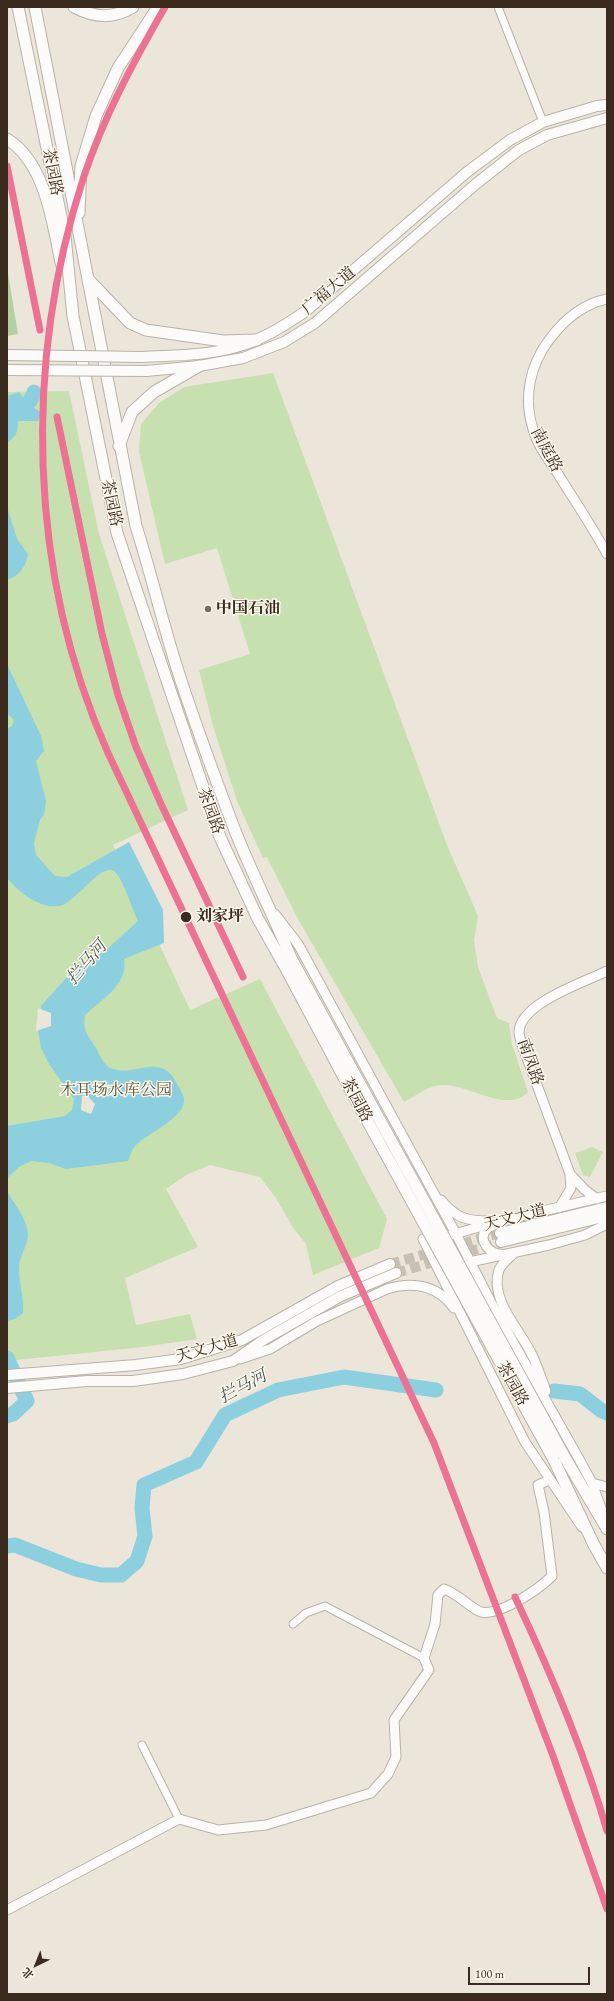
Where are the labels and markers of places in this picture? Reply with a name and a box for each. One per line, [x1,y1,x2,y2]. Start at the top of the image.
place label: 中国石油 [216,599,280,619]
marker: 中国石油 [203,604,213,614]
place label: 刘家坪 [196,907,244,927]
marker: 刘家坪 [179,910,193,924]

